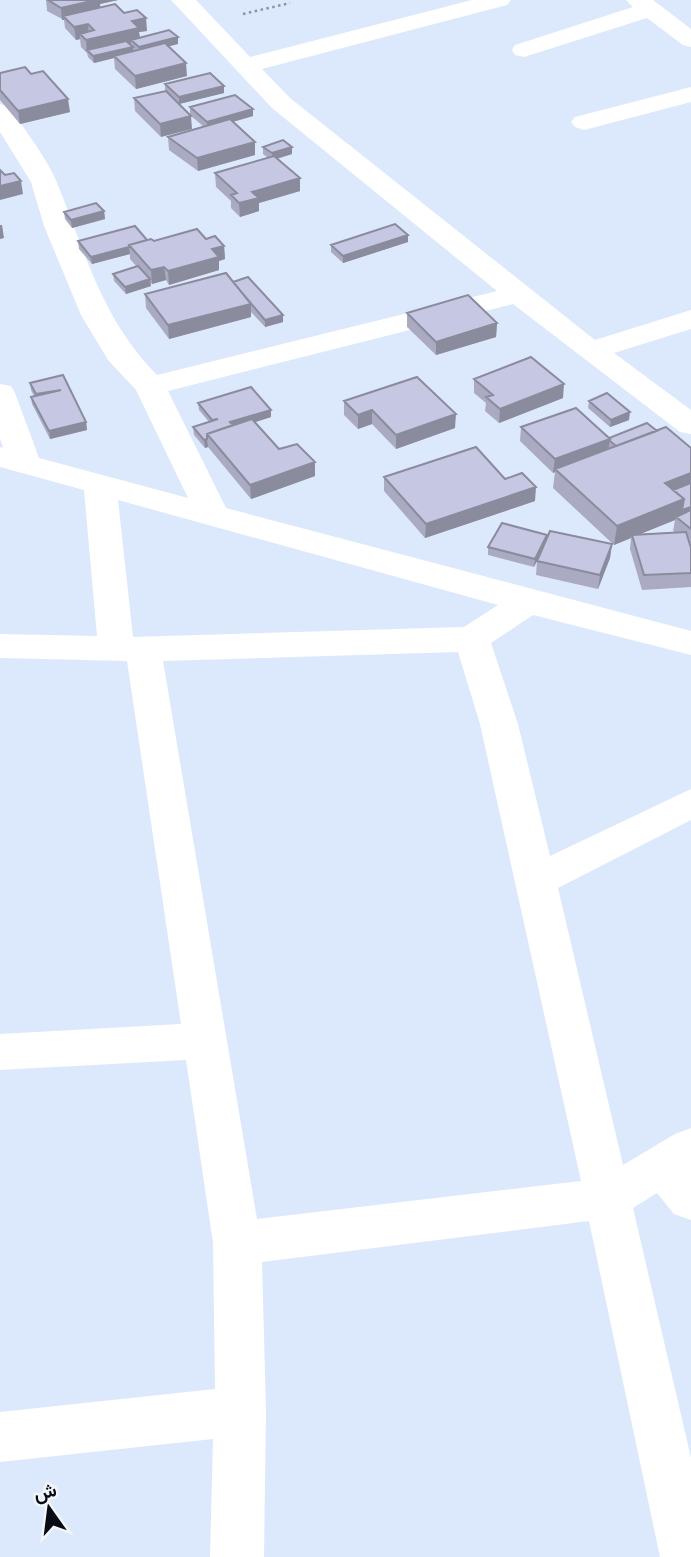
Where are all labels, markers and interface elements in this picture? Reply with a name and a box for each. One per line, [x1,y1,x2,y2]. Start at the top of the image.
north arrow [14,1473,84,1543]
text: ش [31,1479,59,1506]

